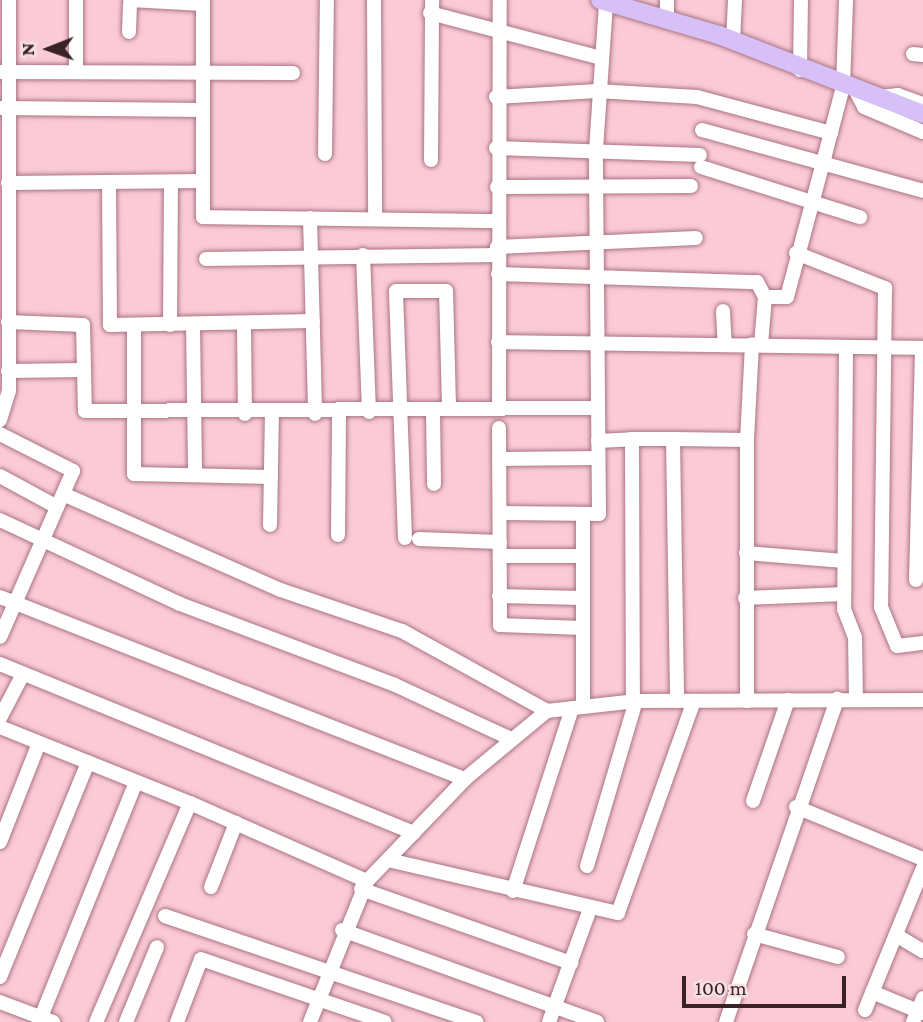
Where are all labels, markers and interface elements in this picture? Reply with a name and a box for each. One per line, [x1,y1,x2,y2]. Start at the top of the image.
north arrow [14,14,84,84]
text: N [17,43,38,56]
scale bar [685,962,850,1006]
text: 100 m [695,976,747,1000]

